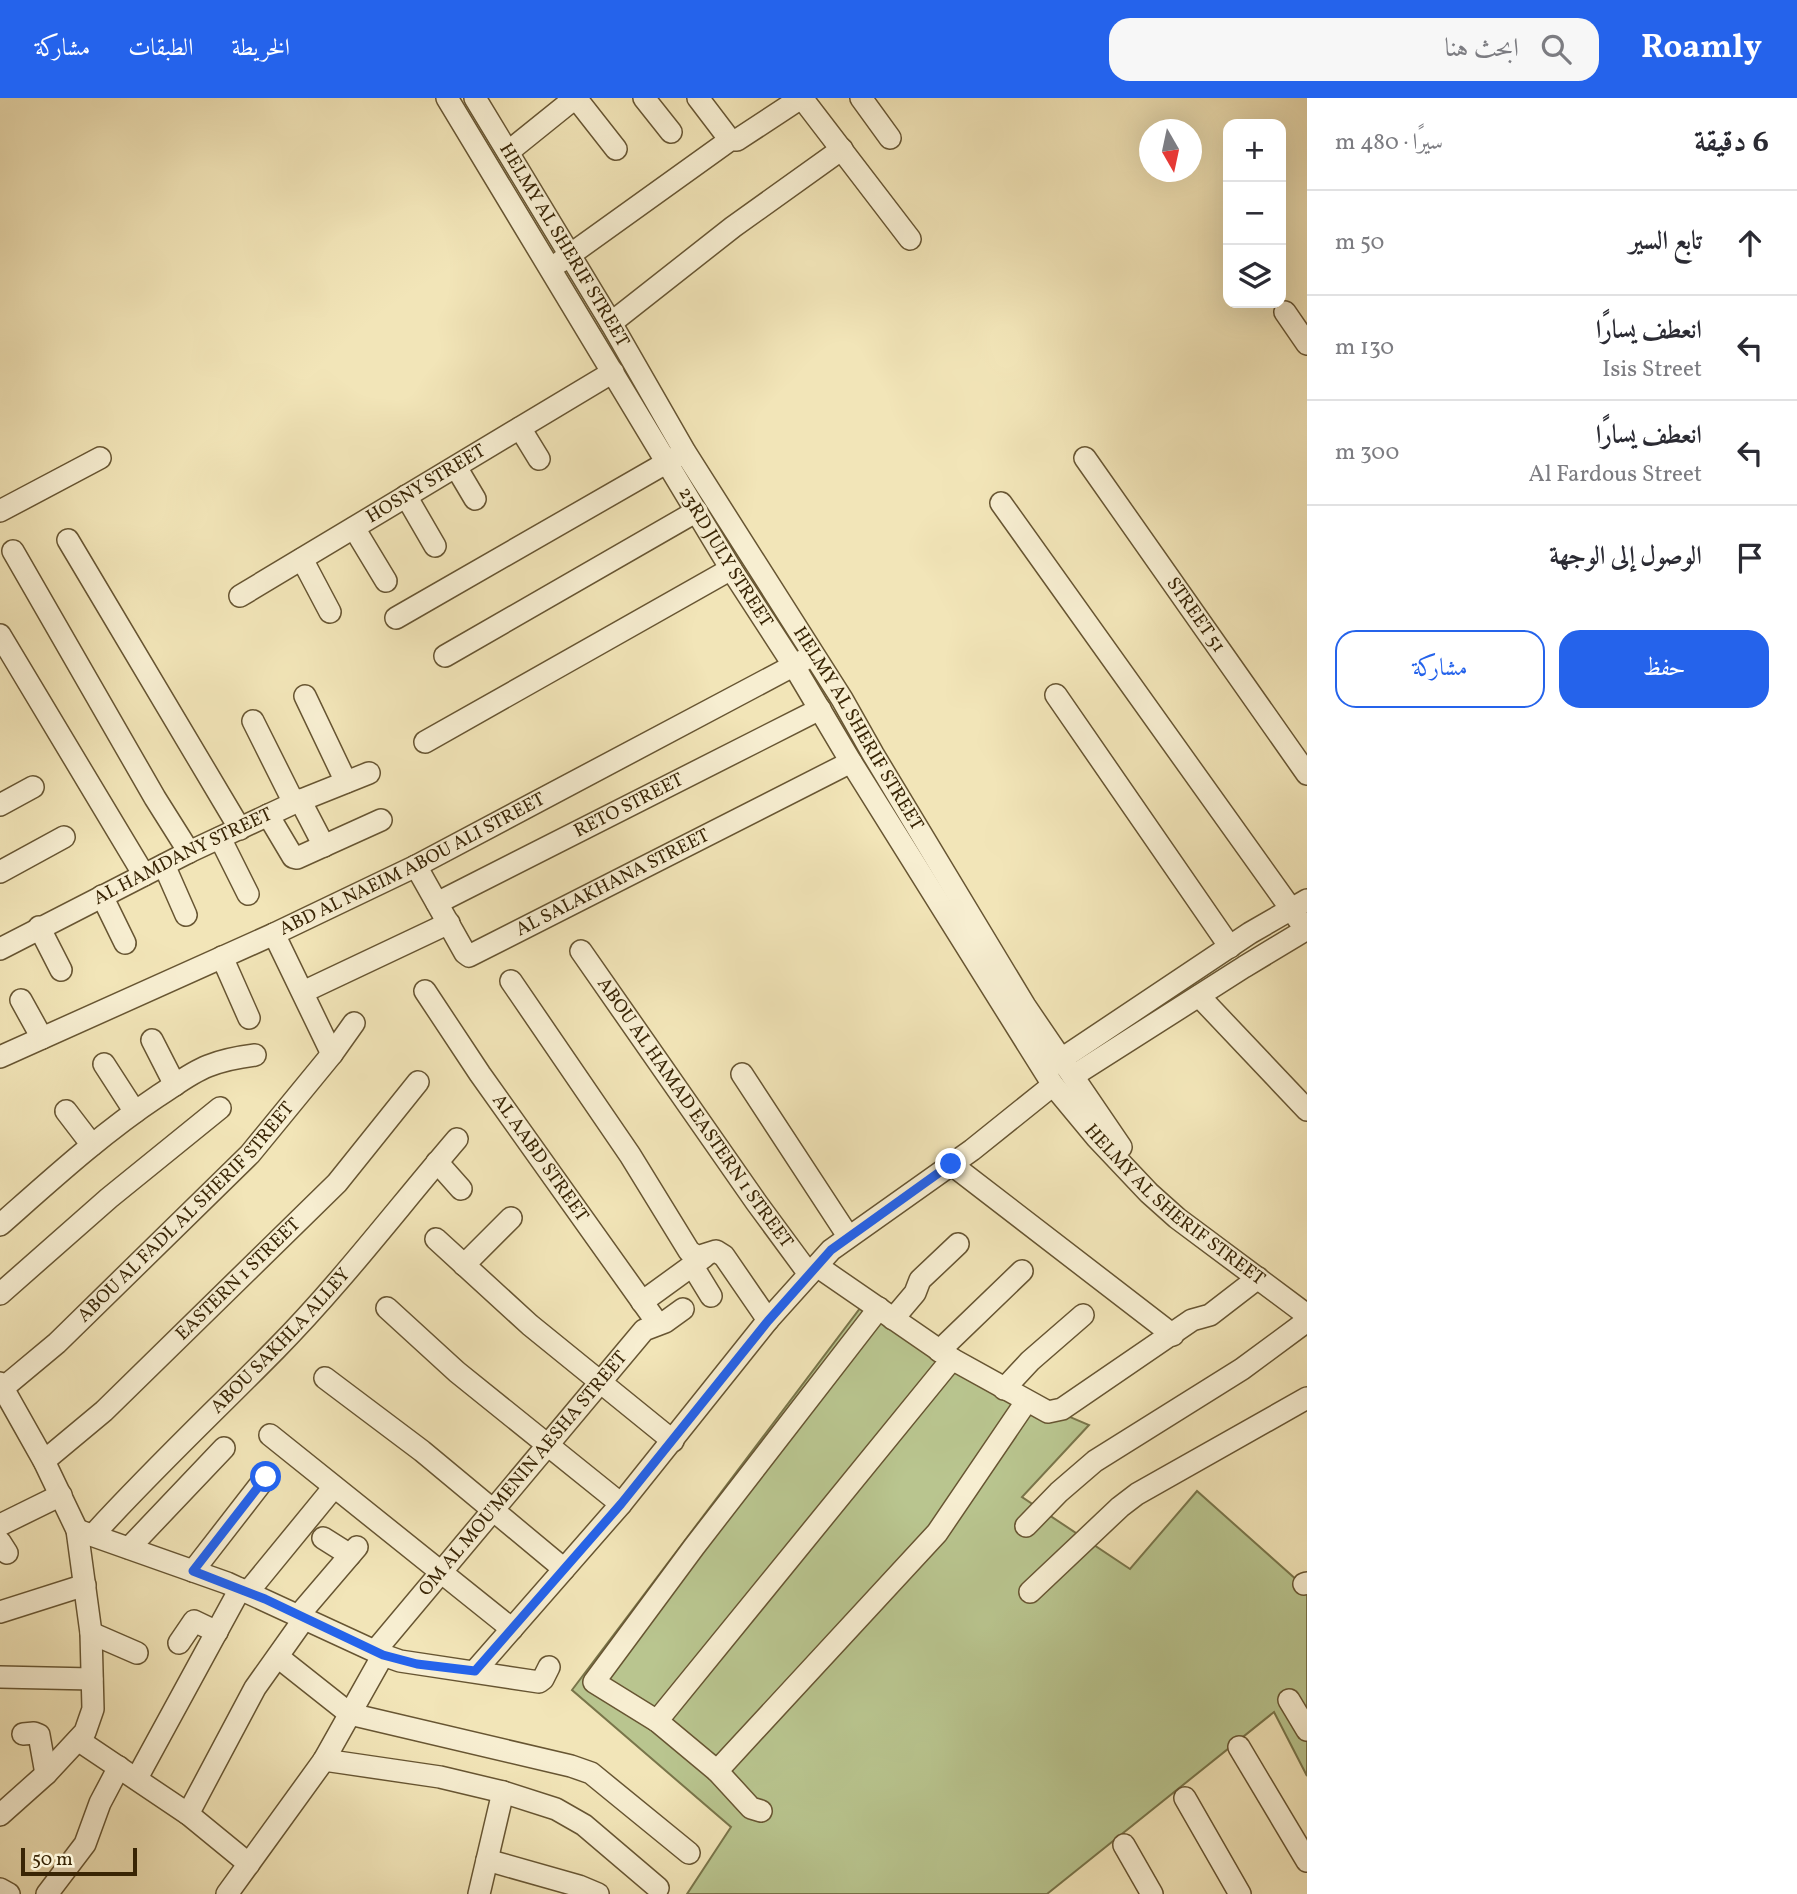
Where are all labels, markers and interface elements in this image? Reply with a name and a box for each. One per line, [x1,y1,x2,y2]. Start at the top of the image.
search box [1109,18,1599,81]
text: Roamly [1641,26,1762,72]
icon: search [1537,30,1575,68]
text: ابحث هنا [1444,31,1519,67]
text: مشاركة [35,32,90,66]
text: الطبقات [128,32,194,66]
text: الخريطة [232,32,290,66]
north arrow [1139,119,1202,182]
map controls [1223,119,1286,308]
button: + [1223,119,1286,182]
text: 6 دقيقة [1694,122,1769,164]
text: سيرًا · 480 m [1335,127,1443,159]
street label: HELMY AL SHERIF STREET [492,138,635,352]
button: − [1223,182,1286,245]
text: تابع السير [1629,224,1702,260]
icon: ahead [1731,224,1769,262]
text: 50 m [1335,227,1384,259]
button: layers [1223,245,1286,308]
text: انعطف يسارًا [1596,313,1702,349]
icon: left [1731,329,1769,367]
text: 130 m [1335,332,1394,364]
text: Isis Street [1602,354,1702,386]
text: انعطف يسارًا [1596,418,1702,454]
icon: left [1731,434,1769,472]
text: 300 m [1335,437,1399,469]
street label: HOSNY STREET [361,438,491,530]
text: Al Fardous Street [1529,459,1702,491]
street label: 23RD JULY STREET [672,482,779,633]
text: الوصول إلى الوجهة [1549,539,1702,575]
icon: arrive [1731,539,1769,577]
street label: STREET 51 [1160,572,1231,658]
street label: HELMY AL SHERIF STREET [786,622,929,836]
button: مشاركة [1335,630,1545,708]
button: حفظ [1559,630,1769,708]
street label: RETO STREET [570,767,688,844]
street label: ABD AL NAEIM ABOU ALI STREET [275,787,550,943]
street label: AL HAMDANY STREET [89,802,277,912]
street label: AL SALAKHANA STREET [511,823,714,943]
street label: ABOU AL HAMAD EASTERN 1 STREET [590,972,799,1254]
street label: AL AABD STREET [486,1089,594,1227]
street label: ABOU AL FADL AL SHERIF STREET [72,1097,300,1329]
street label: HELMY AL SHERIF STREET [1078,1119,1270,1292]
route end [935,1148,966,1179]
street label: EASTERN 1 STREET [170,1212,307,1347]
street label: ABOU SAKHLA ALLEY [205,1263,357,1420]
street label: OM AL MOU'MENIN AESHA STREET [413,1346,634,1602]
route start [250,1461,281,1492]
scale bar [21,1845,136,1877]
text: 50 m [32,1847,73,1873]

